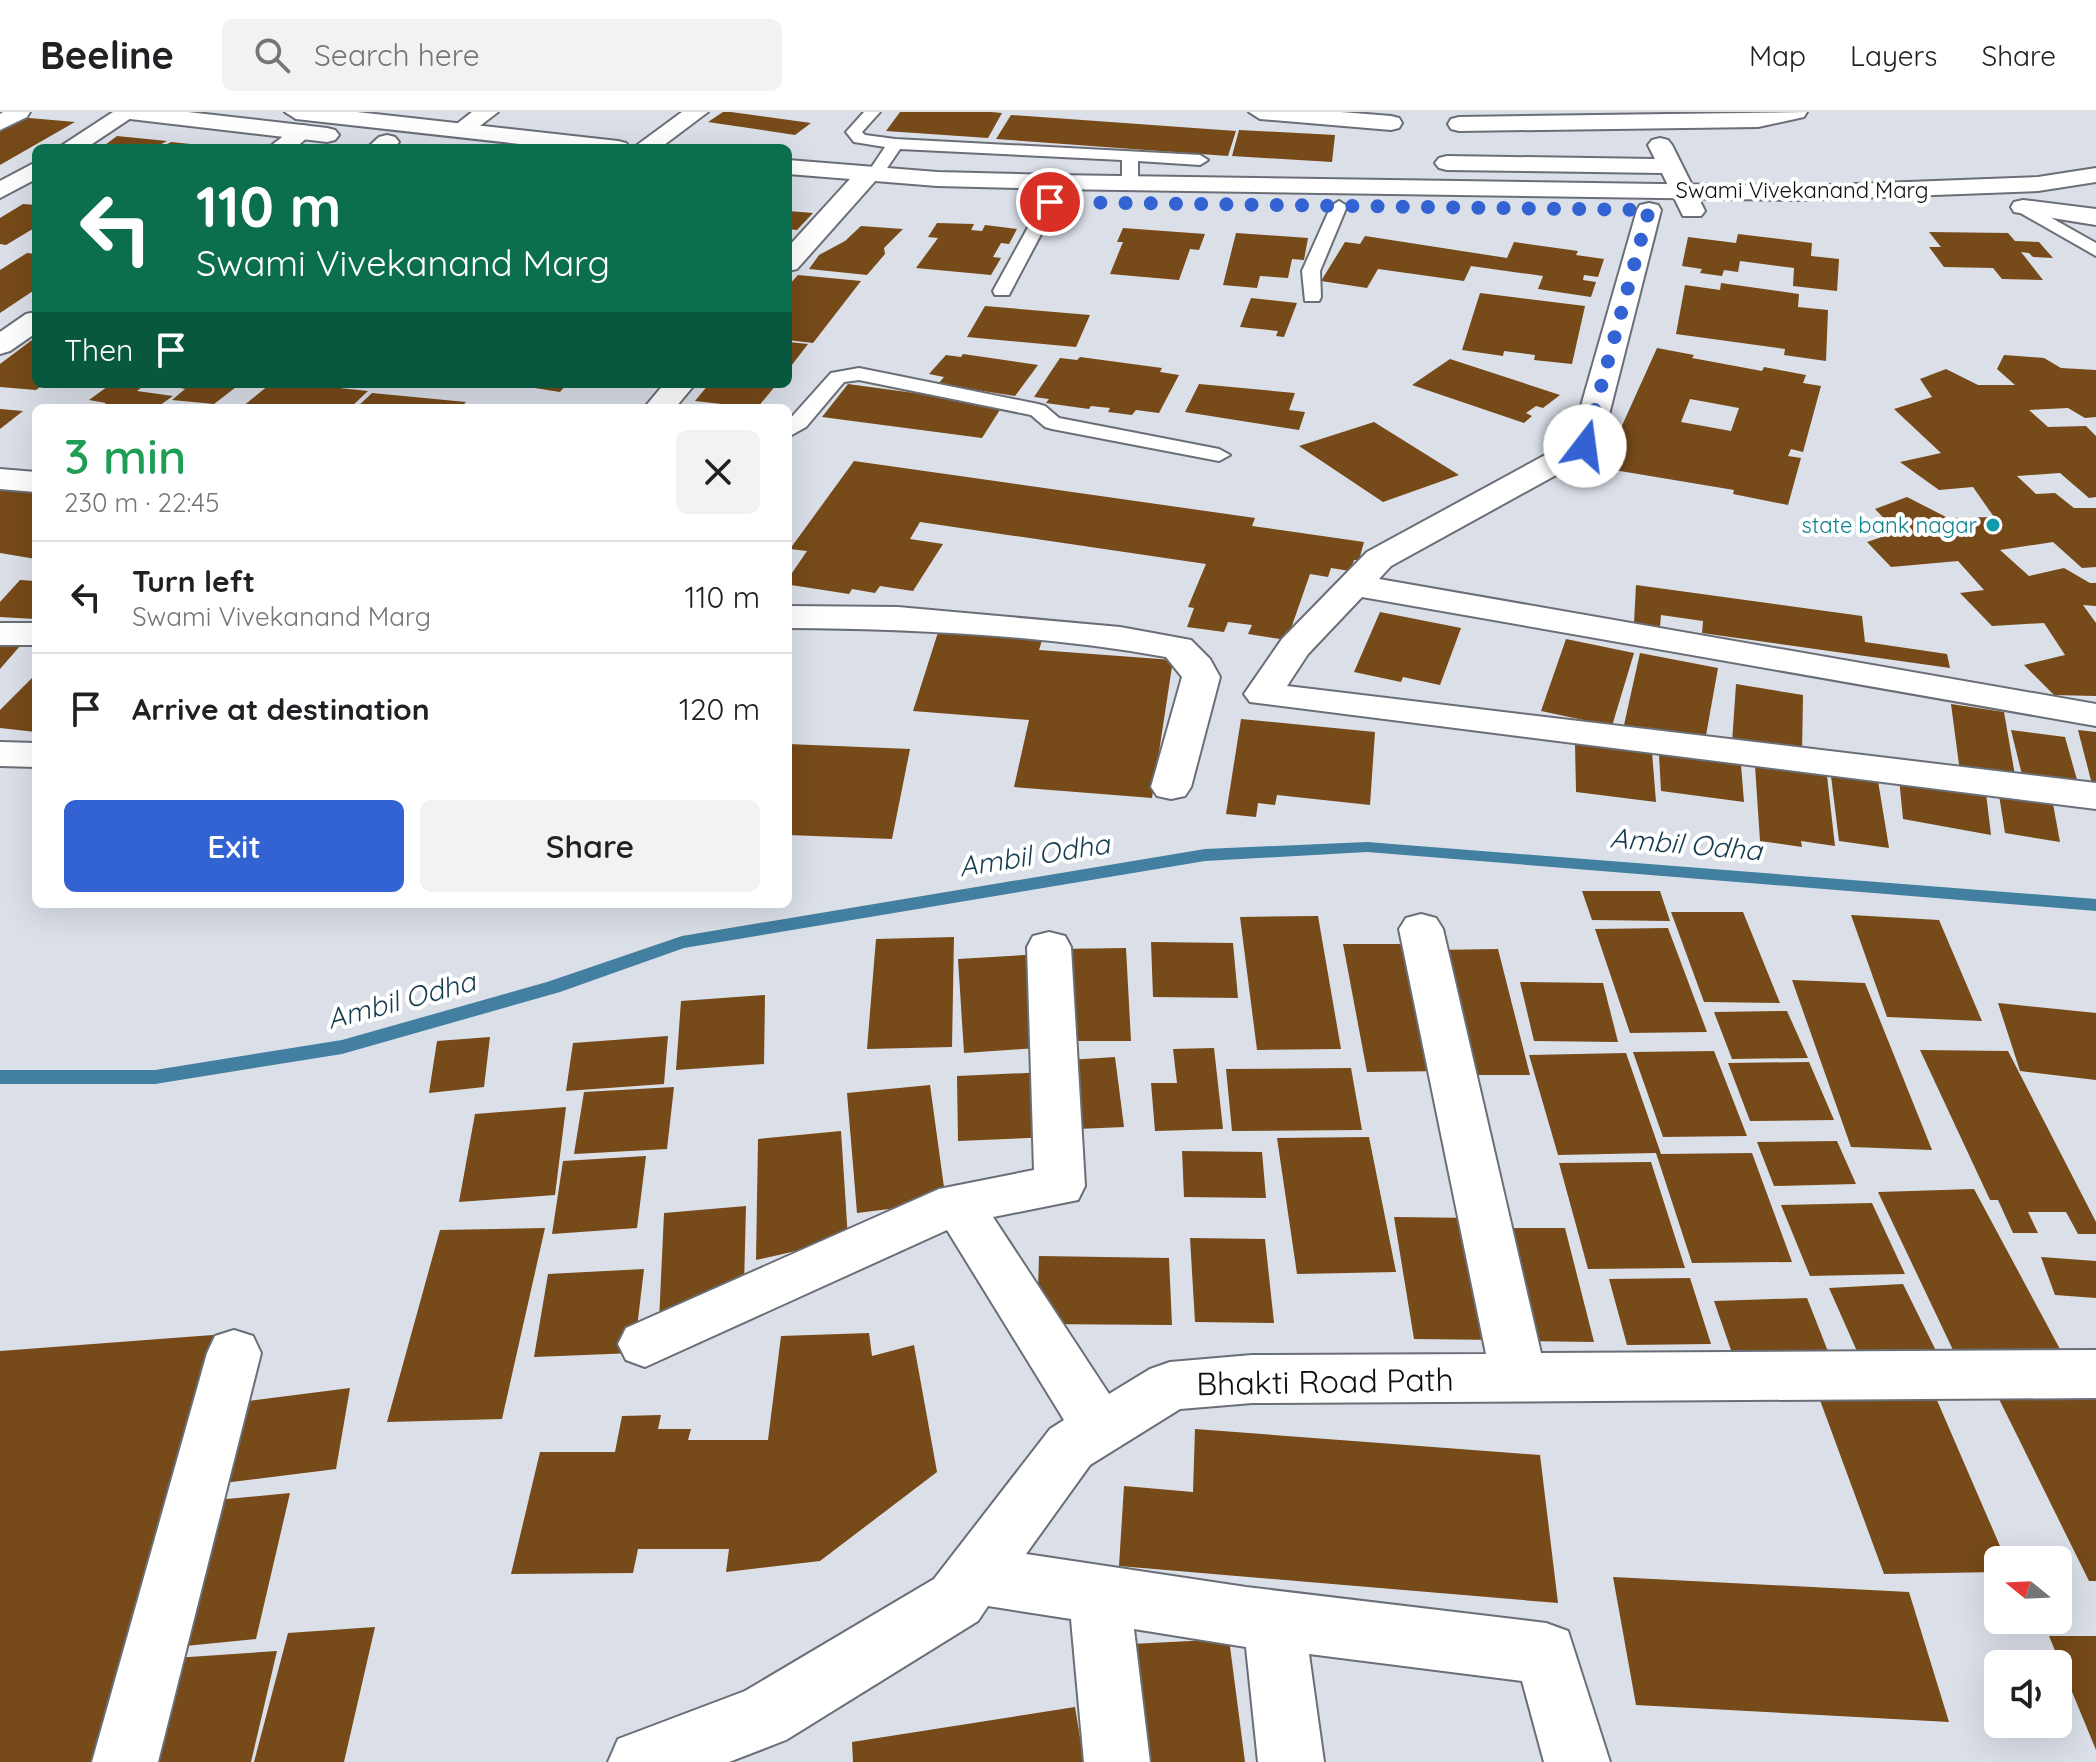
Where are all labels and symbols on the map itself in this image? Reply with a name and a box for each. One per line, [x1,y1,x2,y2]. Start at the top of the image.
pin [1016,168,1084,236]
street label: Swami Vivekanand Marg [1676,176,1928,204]
position arrow [1543,404,1627,488]
place label: state bank nagar [1801,511,1978,539]
marker: state bank nagar [1984,516,2002,534]
water label: Ambil Odha [1609,819,1765,868]
water label: Ambil Odha [956,825,1114,884]
water label: Ambil Odha [323,962,481,1036]
street label: Bhakti Road Path [1196,1359,1454,1403]
north arrow [1984,1546,2072,1634]

